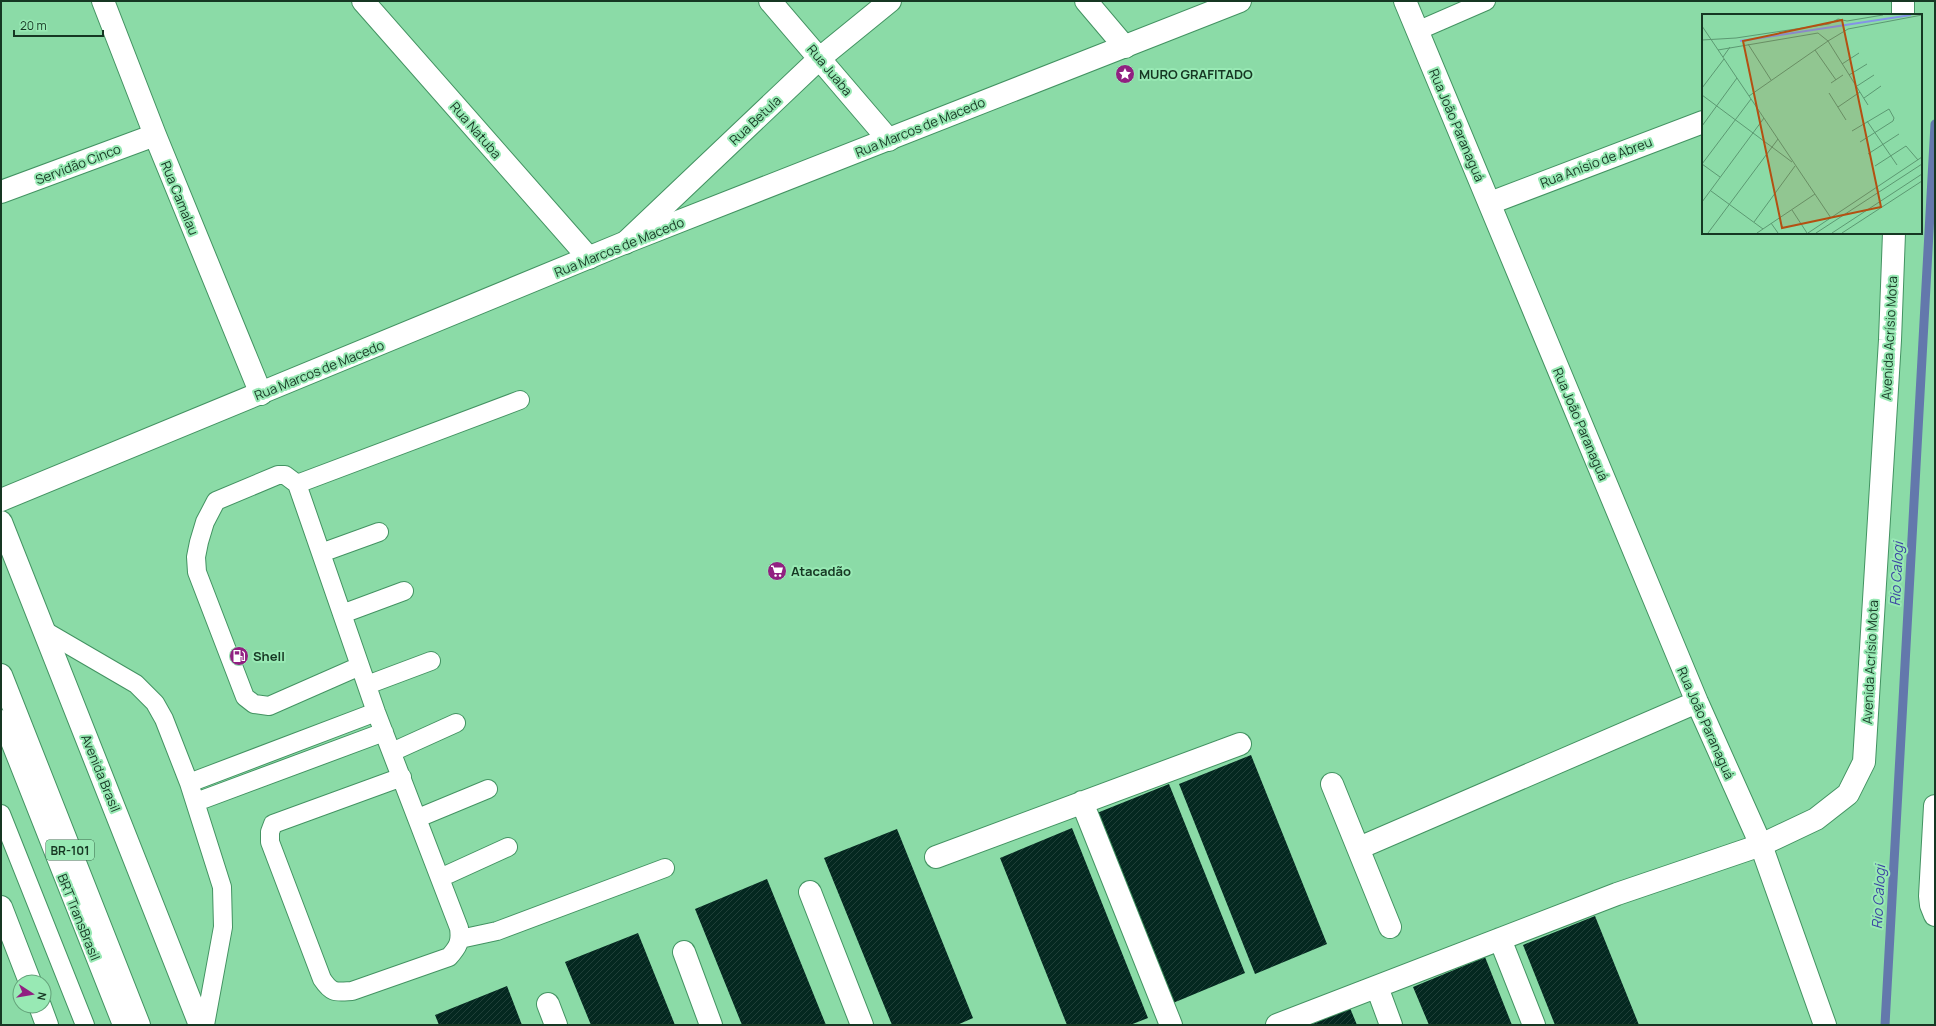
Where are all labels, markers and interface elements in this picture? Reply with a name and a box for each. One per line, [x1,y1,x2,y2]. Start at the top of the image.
scale bar [14,12,103,38]
inset map [1702,14,1922,234]
text: 20 m [20,17,47,34]
street label: Rua Juaba [803,41,857,99]
place icon: MURO GRAFITADO [1114,63,1136,85]
place label: MURO GRAFITADO [1139,65,1253,83]
street label: Rua João Paranaguá [1425,66,1489,184]
street label: Rua Betula [725,91,785,149]
street label: Rua Marcos de Macedo [852,93,988,161]
street label: Rua Natuba [446,98,506,162]
street label: Rua Anísio de Abreu [1537,132,1655,192]
street label: Servidão Cinco [33,139,123,189]
street label: Rua Camalau [157,158,203,238]
street label: Rua Marcos de Macedo [551,213,687,281]
street label: Avenida Acrísio Mota [1877,276,1901,400]
street label: Rua Marcos de Macedo [251,336,387,404]
street label: Rua João Paranaguá [1549,365,1613,483]
water label: Rio Calogi [1885,540,1907,606]
supermarket icon: Atacadão [766,560,788,582]
place label: Atacadão [791,562,851,580]
street label: Avenida Acrísio Mota [1858,600,1882,724]
fuel station icon: Shell [228,645,250,667]
place label: Shell [253,647,285,665]
street label: Rua João Paranaguá [1673,664,1739,782]
street label: Avenida Brasil [77,731,125,815]
road number: BR-101 [46,840,94,860]
water label: Rio Calogi [1867,863,1889,929]
street label: BRT TransBrasil [53,871,105,963]
north arrow [12,974,52,1014]
text: N [34,991,50,1002]

